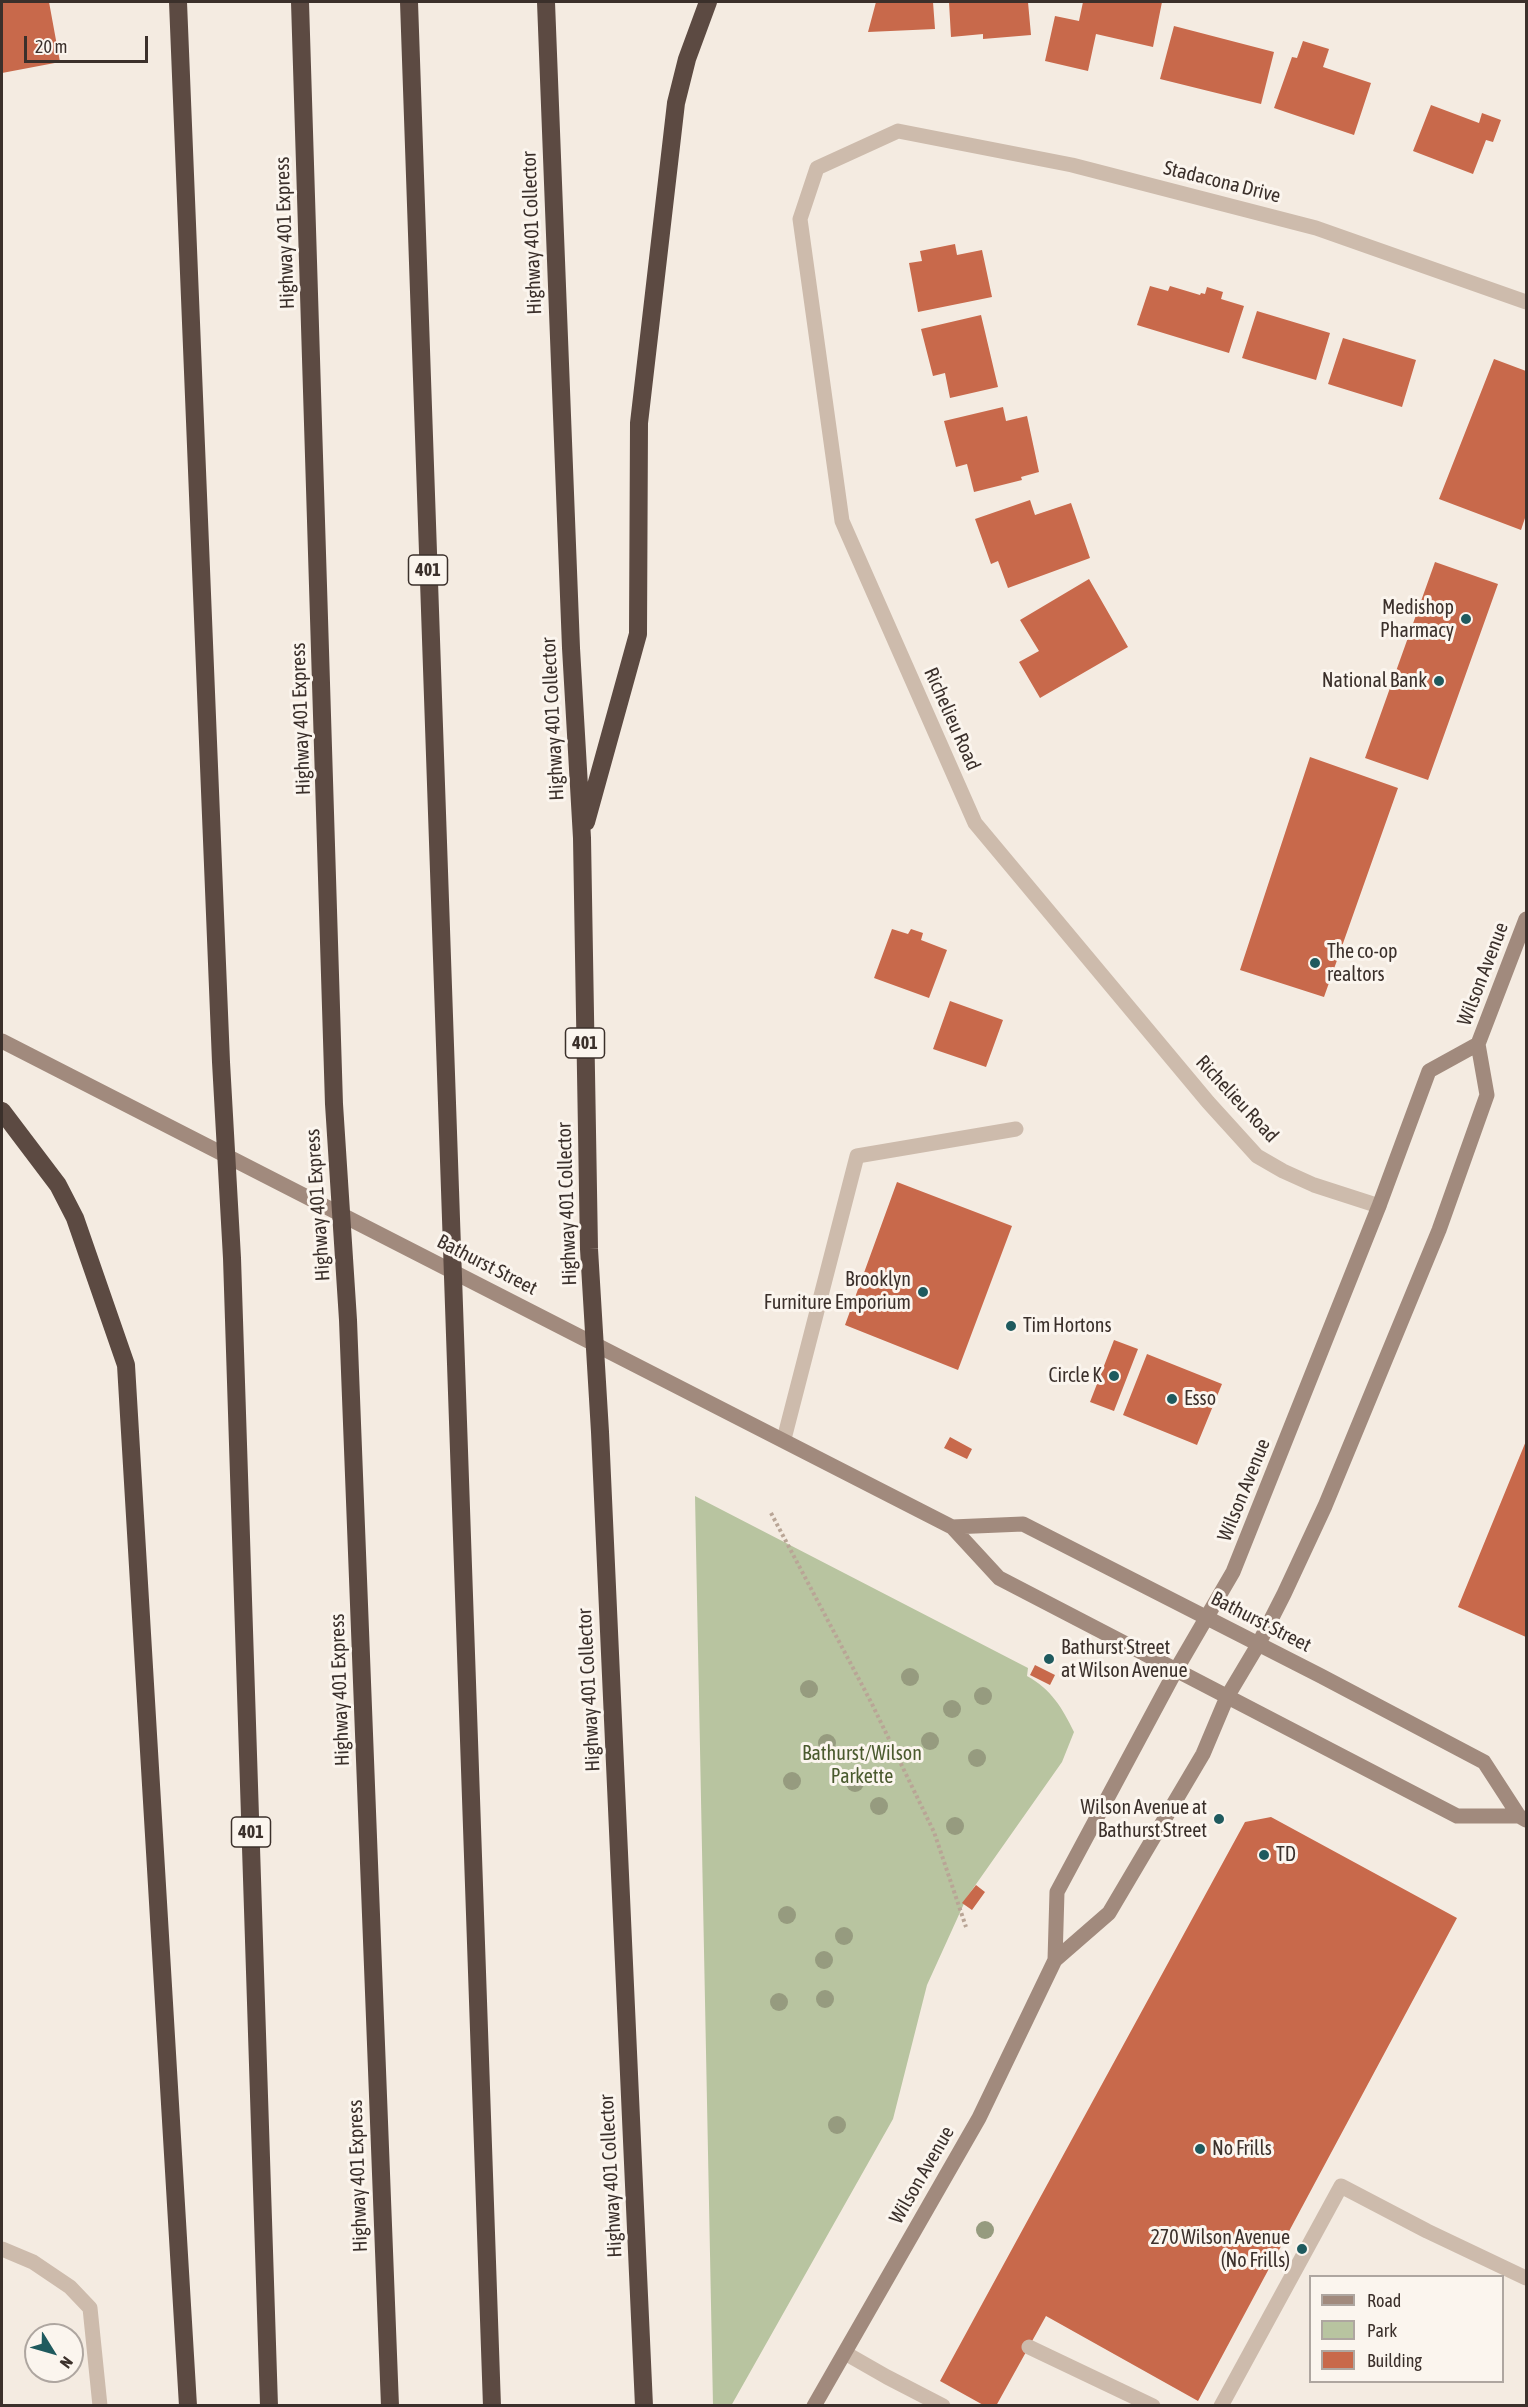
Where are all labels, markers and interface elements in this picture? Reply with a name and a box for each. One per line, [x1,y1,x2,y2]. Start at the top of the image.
scale bar [27,24,152,62]
text: 20 m [35,36,67,57]
street label: Highway 401 Collector [517,151,547,315]
street label: Highway 401 Express [270,156,300,310]
street label: Stadacona Drive [1161,156,1283,208]
road number: 401 [408,555,448,585]
place label: Medishop Pharmacy [1380,596,1454,643]
marker: Medishop Pharmacy [1459,612,1473,626]
street label: Highway 401 Collector [537,637,569,801]
street label: Highway 401 Express [286,642,316,796]
street label: Richelieu Road [919,664,985,774]
place label: National Bank [1322,669,1427,693]
marker: National Bank [1432,674,1446,688]
street label: Wilson Avenue [1452,919,1514,1029]
place label: The co-op realtors [1327,940,1398,987]
marker: The co-op realtors [1308,956,1322,970]
road number: 401 [566,1028,604,1058]
street label: Richelieu Road [1191,1050,1283,1148]
street label: Highway 401 Collector [552,1122,582,1286]
street label: Highway 401 Express [301,1128,335,1282]
street label: Bathurst Street [433,1230,541,1300]
place label: Brooklyn Furniture Emporium [764,1268,911,1315]
marker: Brooklyn Furniture Emporium [916,1285,930,1299]
place label: Tim Hortons [1023,1314,1112,1338]
marker: Tim Hortons [1004,1319,1018,1333]
place label: Circle K [1048,1364,1102,1388]
marker: Circle K [1107,1369,1121,1383]
place label: Esso [1184,1387,1216,1411]
marker: Esso [1165,1392,1179,1406]
street label: Wilson Avenue [1213,1435,1275,1545]
street label: Bathurst Street [1207,1587,1315,1657]
street label: Highway 401 Collector [573,1608,605,1772]
street label: Highway 401 Express [325,1613,355,1767]
place label: Bathurst Street at Wilson Avenue [1061,1636,1187,1683]
marker: Bathurst Street at Wilson Avenue [1042,1652,1056,1666]
park label: Bathurst/Wilson Parkette [802,1742,922,1789]
place label: Wilson Avenue at Bathurst Street [1081,1796,1207,1843]
marker: Wilson Avenue at Bathurst Street [1212,1812,1226,1826]
road number: 401 [232,1817,270,1847]
place label: TD [1276,1843,1296,1867]
marker: TD [1257,1848,1271,1862]
street label: Highway 401 Collector [595,2094,627,2258]
street label: Highway 401 Express [343,2099,373,2253]
street label: Wilson Avenue [884,2122,960,2228]
place label: No Frills [1212,2137,1272,2161]
marker: No Frills [1193,2142,1207,2156]
place label: 270 Wilson Avenue (No Frills) [1150,2226,1290,2273]
marker: 270 Wilson Avenue (No Frills) [1295,2242,1309,2256]
legend [1309,2275,1504,2383]
text: Road [1367,2290,1401,2311]
text: Park [1367,2320,1397,2341]
north arrow [24,2323,84,2383]
text: Building [1367,2350,1422,2371]
text: N [57,2353,77,2372]

